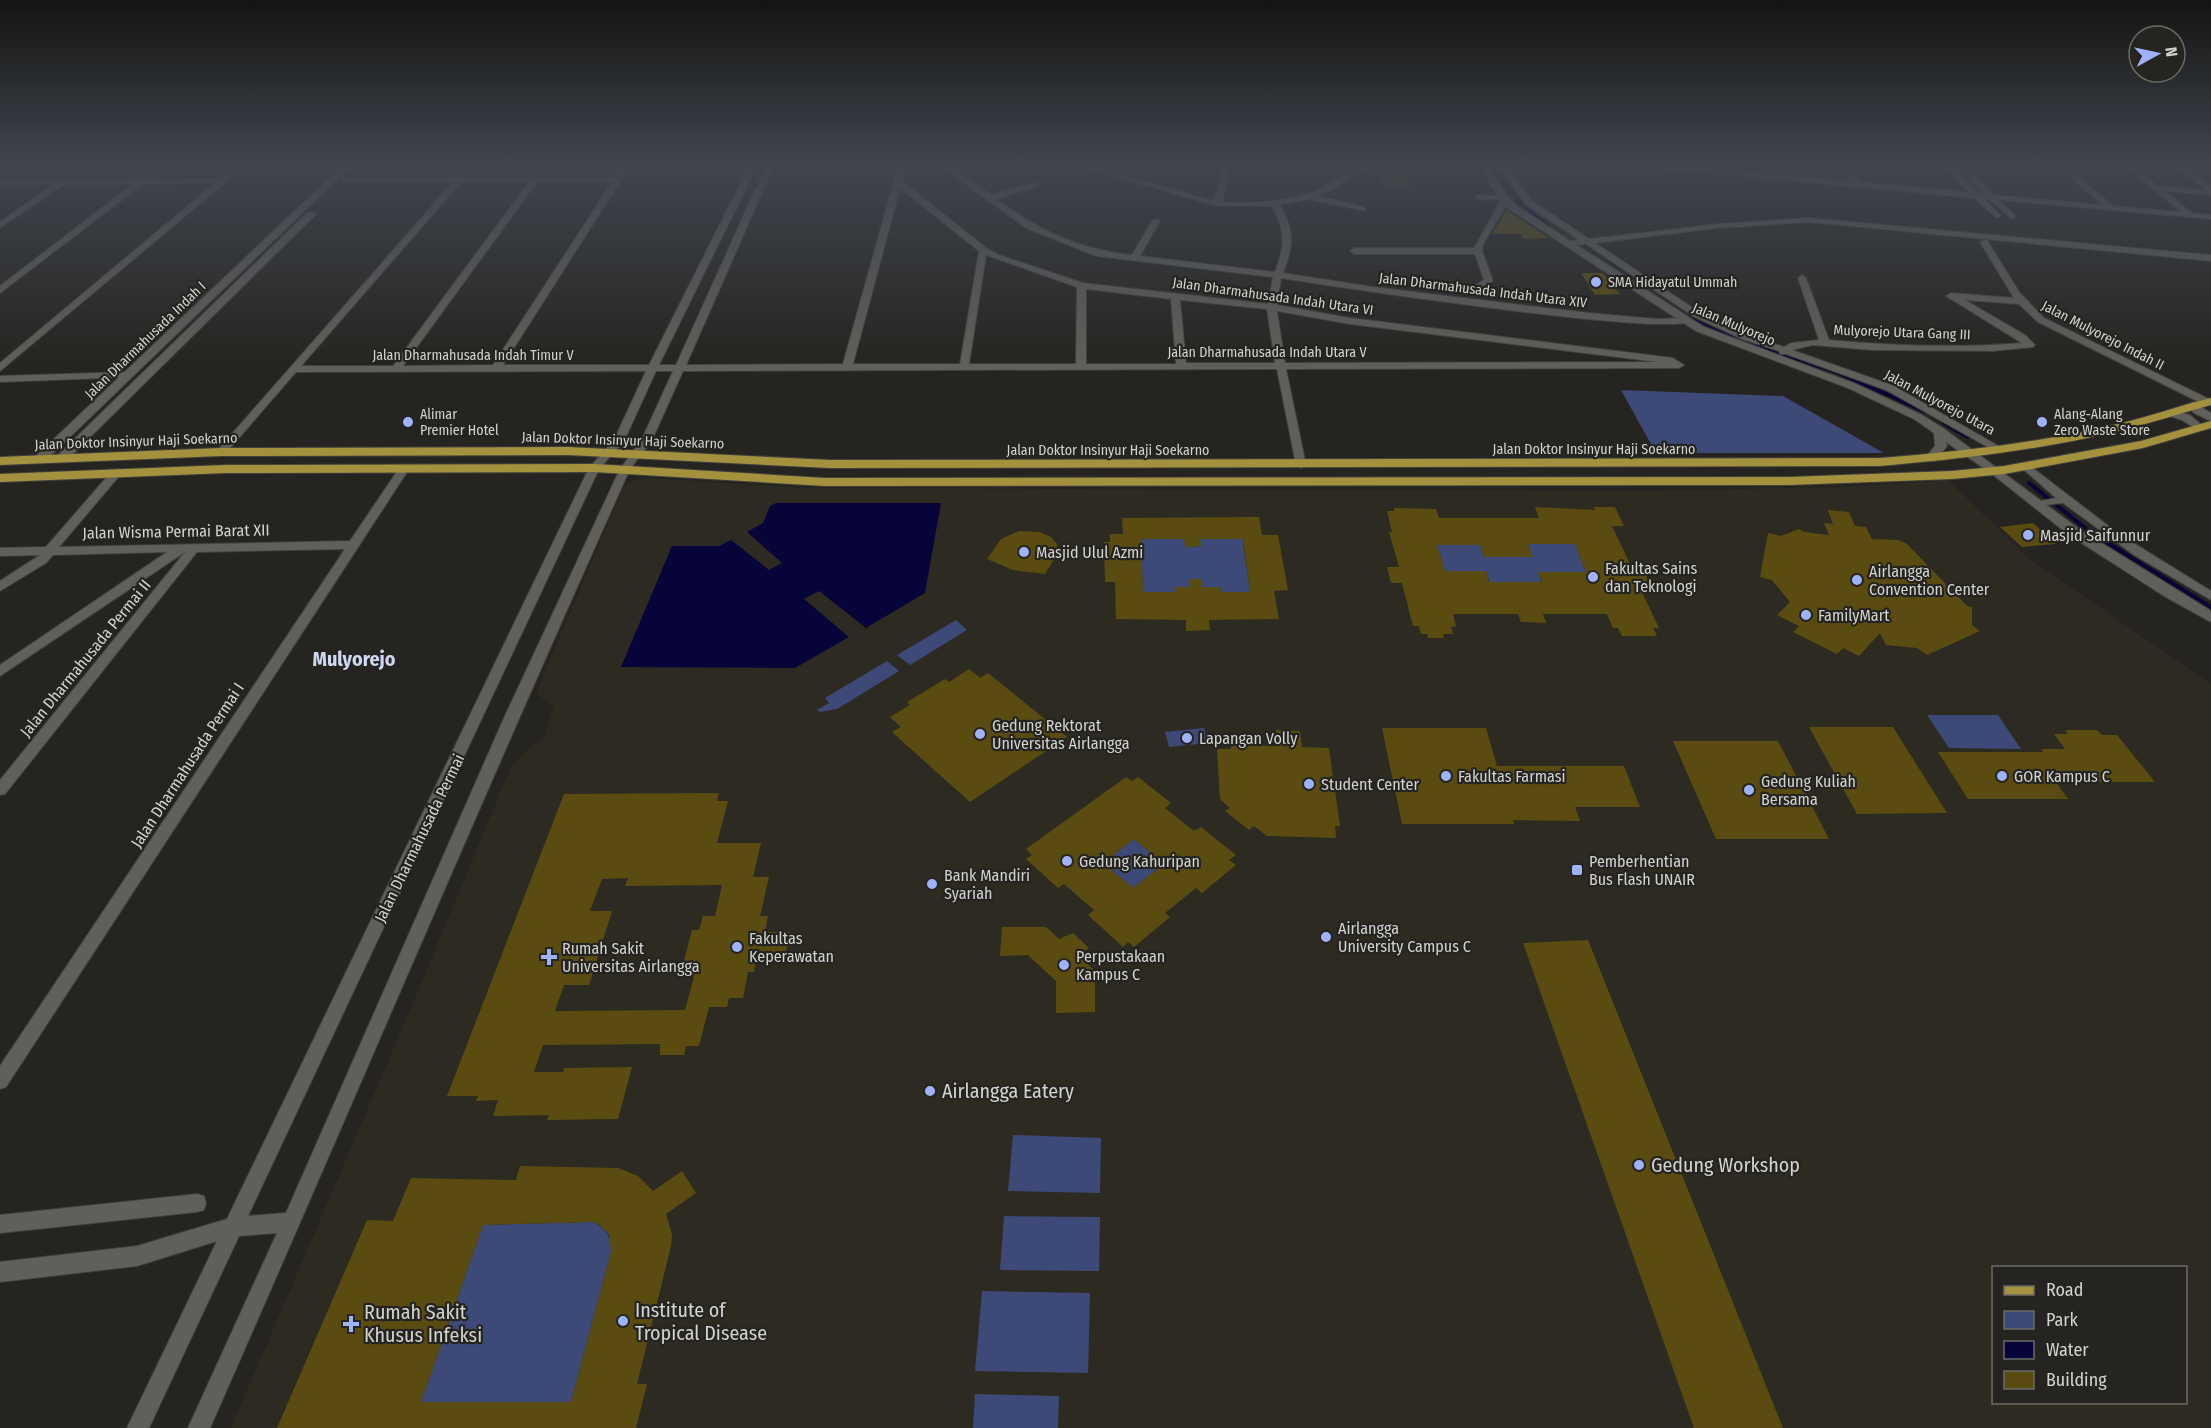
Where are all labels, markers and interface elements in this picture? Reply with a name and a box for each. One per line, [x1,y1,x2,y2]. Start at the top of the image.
north arrow [2127,24,2187,84]
text: N [2161,46,2181,58]
street label: Jalan Dharmahusada Indah Utara XIV [1378,269,1589,312]
street label: Jalan Dharmahusada Indah Utara VI [1171,274,1374,319]
place label: SMA Hidayatul Ummah [1608,274,1737,291]
marker: SMA Hidayatul Ummah [1589,275,1603,289]
street label: Jalan Dharmahusada Indah I [81,278,209,403]
street label: Jalan Mulyorejo Indah II [2039,297,2167,374]
street label: Jalan Mulyorejo [1690,299,1778,350]
street label: Mulyorejo Utara Gang III [1833,322,1971,343]
street label: Jalan Dharmahusada Indah Utara V [1167,344,1367,361]
street label: Jalan Dharmahusada Indah Timur V [372,347,574,364]
street label: Jalan Mulyorejo Utara [1882,366,1998,439]
place label: Alimar Premier Hotel [420,406,499,439]
place label: Alang-Alang Zero Waste Store [2054,406,2150,439]
marker: Alimar Premier Hotel [401,415,415,429]
marker: Alang-Alang Zero Waste Store [2035,415,2049,429]
street label: Jalan Doktor Insinyur Haji Soekarno [521,428,725,453]
street label: Jalan Doktor Insinyur Haji Soekarno [34,429,238,454]
street label: Jalan Doktor Insinyur Haji Soekarno [1493,441,1695,458]
street label: Jalan Doktor Insinyur Haji Soekarno [1007,442,1209,459]
street label: Jalan Wisma Permai Barat XII [82,520,270,543]
place label: Masjid Saifunnur [2040,526,2151,545]
marker: Masjid Saifunnur [2021,528,2035,542]
place label: Masjid Ulul Azmi [1036,543,1143,562]
marker: Masjid Ulul Azmi [1017,545,1031,559]
place label: Fakultas Sains dan Teknologi [1605,559,1698,596]
place label: Airlangga Convention Center [1869,562,1990,599]
marker: Fakultas Sains dan Teknologi [1586,570,1600,584]
marker: Airlangga Convention Center [1850,573,1864,587]
street label: Jalan Dharmahusada Permai II [16,576,155,741]
place label: FamilyMart [1818,606,1890,625]
marker: FamilyMart [1799,608,1813,622]
district label: Mulyorejo [313,647,396,671]
street label: Jalan Dharmahusada Permai I [127,679,248,851]
place label: Gedung Rektorat Universitas Airlangga [992,716,1130,753]
marker: Gedung Rektorat Universitas Airlangga [973,727,987,741]
place label: Lapangan Volly [1199,729,1298,748]
marker: Lapangan Volly [1180,731,1194,745]
street label: Jalan Dharmahusada Permai [370,751,468,925]
place label: Fakultas Farmasi [1458,767,1566,786]
place label: GOR Kampus C [2014,767,2110,786]
marker: Fakultas Farmasi [1439,769,1453,783]
marker: GOR Kampus C [1995,769,2009,783]
place label: Gedung Kuliah Bersama [1761,772,1856,809]
place label: Student Center [1321,775,1419,794]
marker: Student Center [1302,777,1316,791]
marker: Gedung Kuliah Bersama [1742,783,1756,797]
place label: Gedung Kahuripan [1079,852,1200,871]
place label: Pemberhentian Bus Flash UNAIR [1589,852,1695,889]
marker: Gedung Kahuripan [1060,854,1074,868]
marker: Pemberhentian Bus Flash UNAIR [1570,863,1584,877]
place label: Bank Mandiri Syariah [944,866,1030,903]
marker: Bank Mandiri Syariah [925,877,939,891]
place label: Airlangga University Campus C [1338,919,1471,956]
place label: Fakultas Keperawatan [749,929,834,966]
marker: Airlangga University Campus C [1319,930,1333,944]
place label: Rumah Sakit Universitas Airlangga [562,939,700,976]
marker: Fakultas Keperawatan [730,940,744,954]
place label: Perpustakaan Kampus C [1076,947,1165,984]
marker: Rumah Sakit Universitas Airlangga [540,948,558,966]
marker: Perpustakaan Kampus C [1057,958,1071,972]
place label: Airlangga Eatery [942,1079,1074,1103]
marker: Airlangga Eatery [923,1084,937,1098]
place label: Gedung Workshop [1651,1153,1800,1177]
marker: Gedung Workshop [1632,1158,1646,1172]
legend [1992,1266,2187,1404]
text: Road [2046,1279,2083,1301]
place label: Institute of Tropical Disease [635,1298,767,1345]
place label: Rumah Sakit Khusus Infeksi [364,1300,482,1347]
text: Park [2046,1309,2079,1331]
marker: Institute of Tropical Disease [616,1314,630,1328]
marker: Rumah Sakit Khusus Infeksi [342,1315,360,1333]
text: Water [2046,1339,2089,1361]
text: Building [2046,1369,2107,1391]

